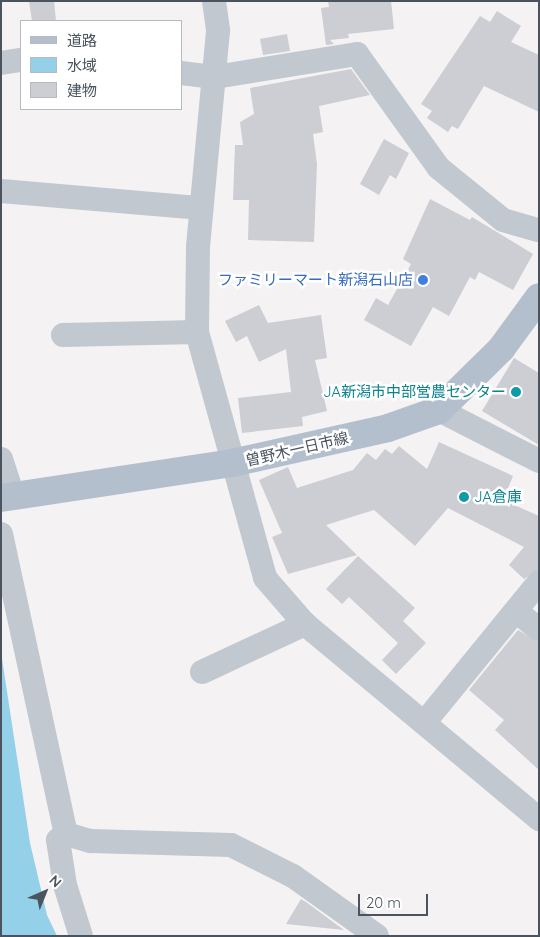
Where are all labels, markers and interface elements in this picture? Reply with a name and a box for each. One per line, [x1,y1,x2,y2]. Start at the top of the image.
legend [20,20,182,110]
text: 道路 [67,31,97,50]
text: 水域 [67,56,97,75]
text: 建物 [67,81,97,100]
place label: ファミリーマート新潟石山店 [218,271,413,289]
marker: ファミリーマート新潟石山店 [417,274,429,286]
place label: JA新潟市中部営農センター [323,383,506,401]
marker: JA新潟市中部営農センター [510,386,522,398]
street label: 曽野木一日市線 [244,428,350,470]
place label: JA倉庫 [474,488,522,506]
marker: JA倉庫 [458,491,470,503]
north arrow [20,867,70,917]
text: N [45,871,65,891]
scale bar [360,884,430,916]
text: 20 m [366,893,401,912]

